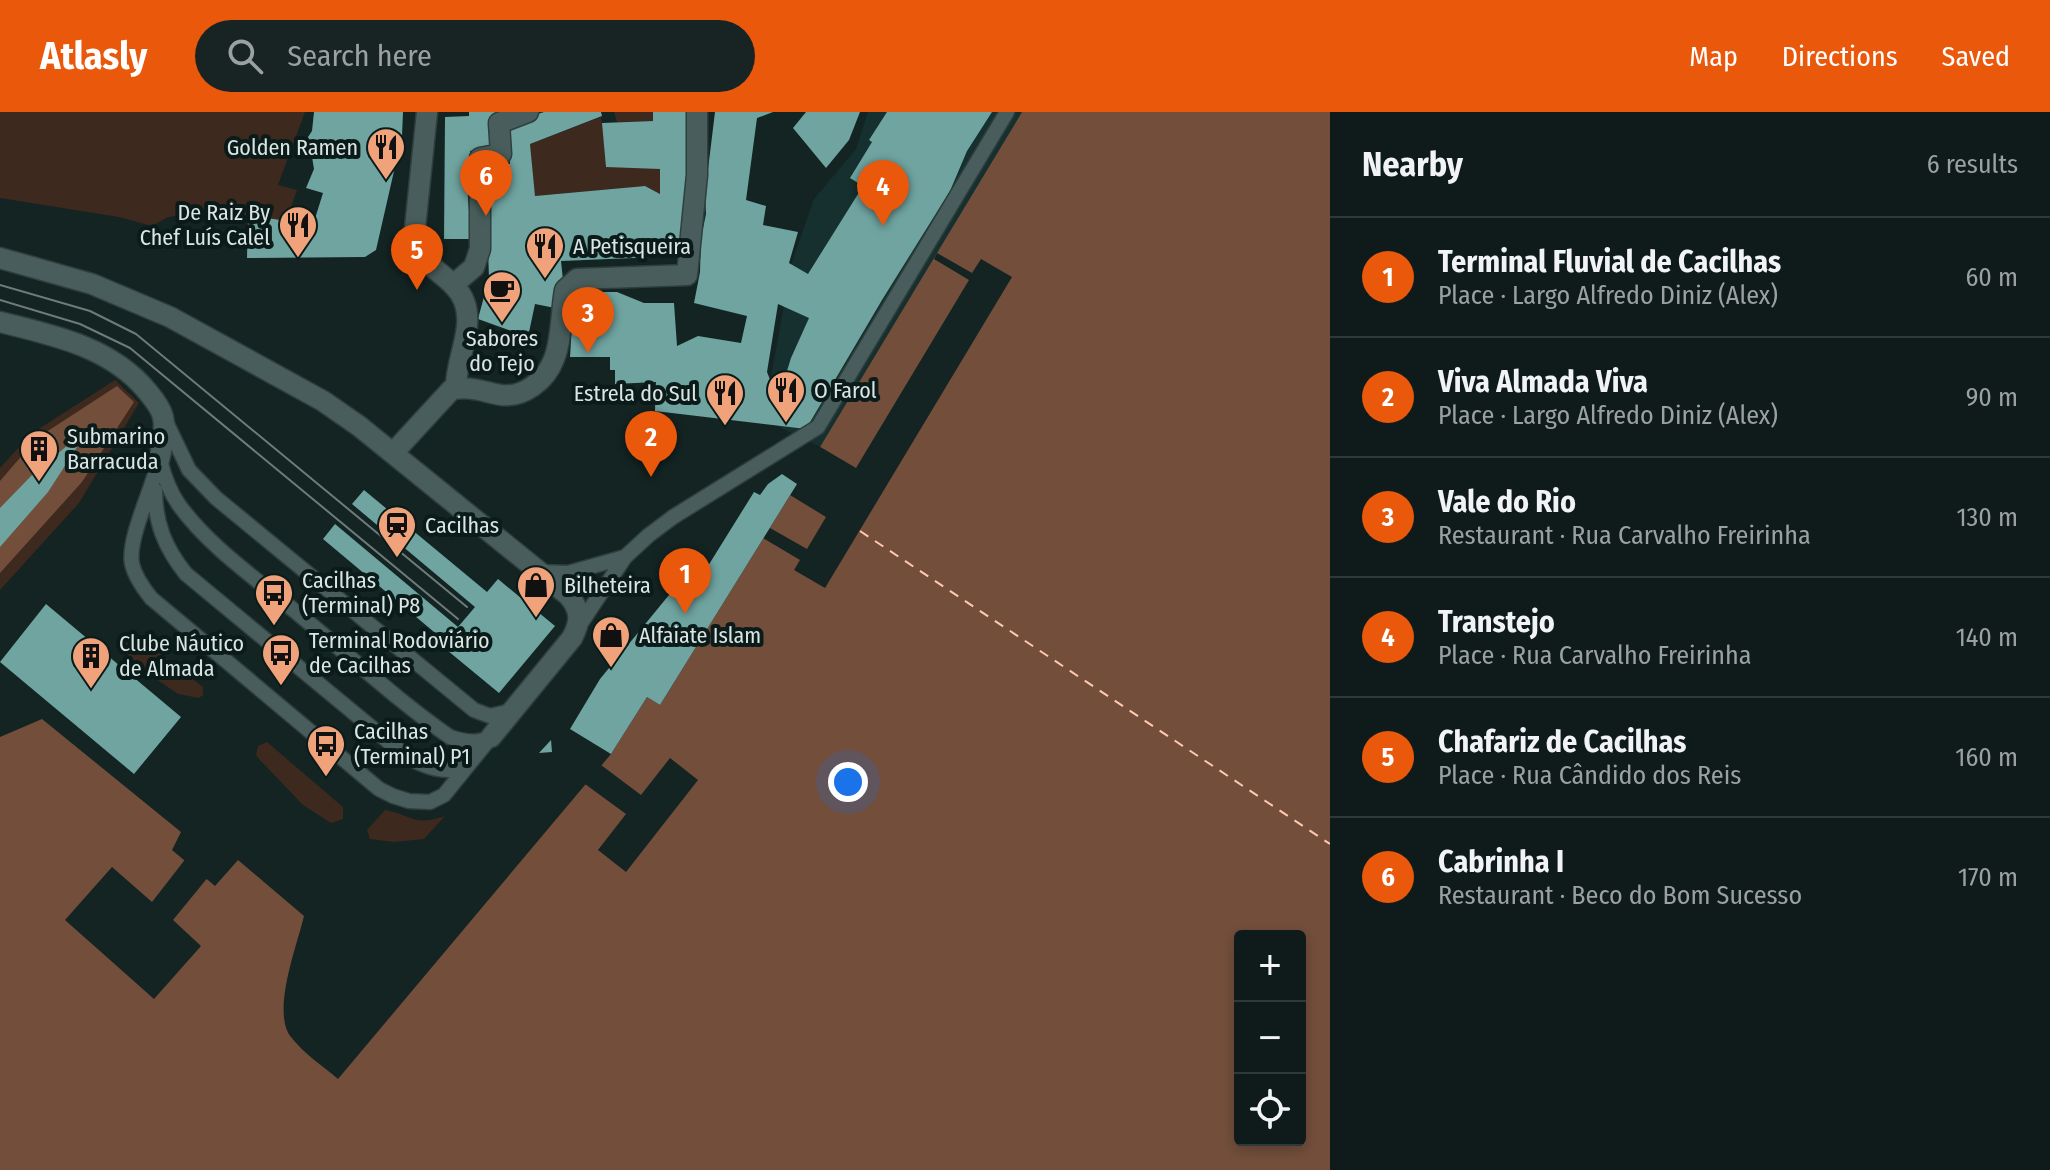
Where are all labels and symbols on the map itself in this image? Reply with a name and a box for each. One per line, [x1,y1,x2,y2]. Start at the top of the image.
restaurant icon: Golden Ramen [365,126,407,181]
place label: Golden Ramen [227,134,358,161]
pin: 6 [460,150,512,216]
pin: 4 [857,160,909,226]
place label: De Raiz By Chef Luís Calel [140,199,270,251]
restaurant icon: De Raiz By Chef Luís Calel [277,204,319,259]
pin: 5 [391,224,443,290]
restaurant icon: A Petisqueira [524,225,566,280]
place label: A Petisqueira [573,233,691,260]
cafe icon: Sabores do Tejo [481,269,523,324]
pin: 3 [562,287,614,353]
place label: Sabores do Tejo [466,325,538,377]
restaurant icon: O Farol [765,369,807,424]
restaurant icon: Estrela do Sul [704,372,746,427]
place label: O Farol [814,377,877,404]
place label: Estrela do Sul [574,380,697,407]
pin: 2 [625,411,677,477]
place label: Submarino Barracuda [67,423,165,475]
building icon: Submarino Barracuda [18,428,60,483]
station icon: Cacilhas [376,504,418,559]
place label: Cacilhas [425,512,499,539]
pin: 1 [659,548,711,614]
shop icon: Bilheteira [515,564,557,619]
place label: Cacilhas (Terminal) P8 [302,567,420,619]
bus stop icon: Cacilhas (Terminal) P8 [253,572,295,627]
place label: Bilheteira [564,572,651,599]
shop icon: Alfaiate Islam [590,614,632,669]
place label: Alfaiate Islam [639,622,761,649]
place label: Terminal Rodoviário de Cacilhas [309,627,490,679]
place label: Clube Náutico de Almada [119,630,244,682]
bus stop icon: Terminal Rodoviário de Cacilhas [260,632,302,687]
building icon: Clube Náutico de Almada [70,635,112,690]
place label: Cacilhas (Terminal) P1 [354,718,470,770]
bus stop icon: Cacilhas (Terminal) P1 [305,723,347,778]
your location [828,762,868,802]

